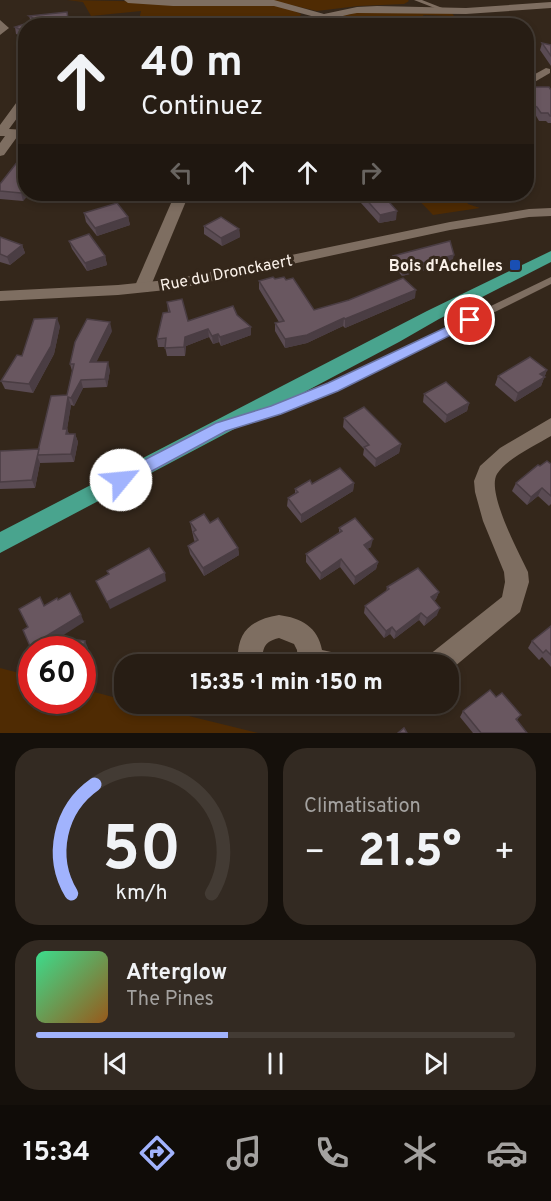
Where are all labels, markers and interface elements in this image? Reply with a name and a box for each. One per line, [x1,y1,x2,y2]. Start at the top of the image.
text: 40 m [141,38,243,91]
icon: ahead [42,42,120,120]
text: Continuez [141,90,263,124]
icon: left [165,156,198,189]
icon: ahead [228,156,261,189]
icon: ahead [291,156,324,189]
icon: right [354,156,387,189]
street label: Rue du Dronckaert [159,251,294,297]
place label: Bois d'Achelles [389,257,503,277]
marker: Bois d'Achelles [508,258,522,272]
pin [444,294,495,345]
icon: arrive [453,303,486,336]
position arrow [89,448,153,512]
speed limit sign: 60 [18,636,96,714]
text: 15:35 · 1 min · 150 m [190,670,383,697]
text: Climatisation [304,794,421,820]
text: 50 [102,813,181,892]
text: 21.5° [358,825,461,882]
text: − [304,833,325,875]
text: + [494,833,515,875]
text: km/h [115,880,168,907]
text: Afterglow [126,960,227,987]
text: The Pines [126,987,214,1013]
icon: previous [99,1047,132,1080]
icon: pause [259,1047,292,1080]
icon: next [419,1047,452,1080]
icon: directions [136,1132,178,1174]
icon: music [223,1132,265,1174]
icon: phone [311,1132,353,1174]
icon: climate [399,1132,441,1174]
icon: car [486,1132,528,1174]
text: 15:34 [23,1136,90,1170]

